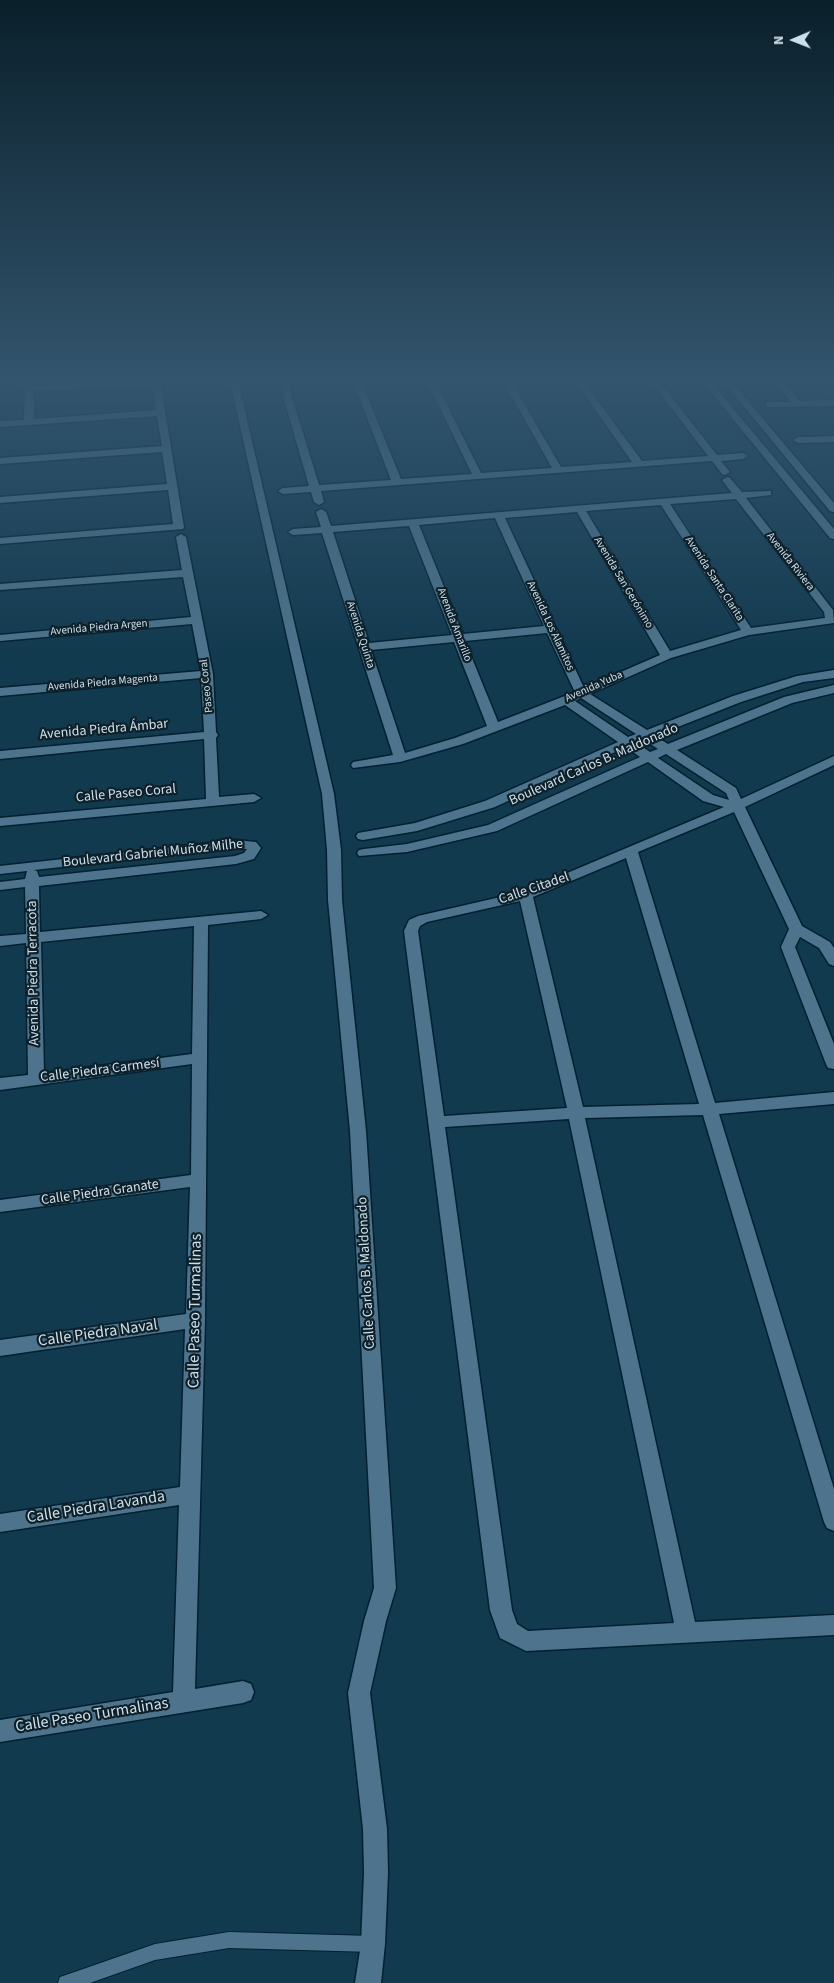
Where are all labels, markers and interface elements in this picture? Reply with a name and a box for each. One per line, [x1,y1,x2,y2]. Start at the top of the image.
north arrow [769,15,819,65]
text: N [769,35,789,45]
street label: Avenida Riviera [763,530,817,594]
street label: Avenida Santa Clarita [682,534,746,624]
street label: Avenida San Gerónimo [590,535,656,631]
street label: Avenida Los Alamitos [523,579,577,673]
street label: Avenida Amarillo [434,586,474,664]
street label: Avenida Quinta [343,600,377,670]
street label: Avenida Piedra Argen [50,617,148,639]
street label: Paseo Coral [198,659,216,713]
street label: Avenida Yuba [563,668,625,706]
street label: Avenida Piedra Magenta [48,672,158,694]
street label: Avenida Piedra Ámbar [39,716,169,744]
street label: Boulevard Carlos B. Maldonado [507,720,681,810]
street label: Calle Paseo Coral [75,781,177,807]
street label: Boulevard Gabriel Muñoz Milhe [62,836,244,872]
street label: Calle Citadel [497,869,571,909]
street label: Avenida Piedra Terracota [24,900,44,1046]
street label: Calle Piedra Carmesí [39,1055,161,1087]
street label: Calle Piedra Granate [40,1176,160,1210]
street label: Calle Carlos B. Maldonado [355,1196,379,1350]
street label: Calle Paseo Turmalinas [185,1234,207,1388]
street label: Calle Piedra Naval [37,1316,159,1352]
street label: Calle Piedra Lavanda [26,1488,166,1528]
street label: Calle Paseo Turmalinas [14,1694,170,1738]

